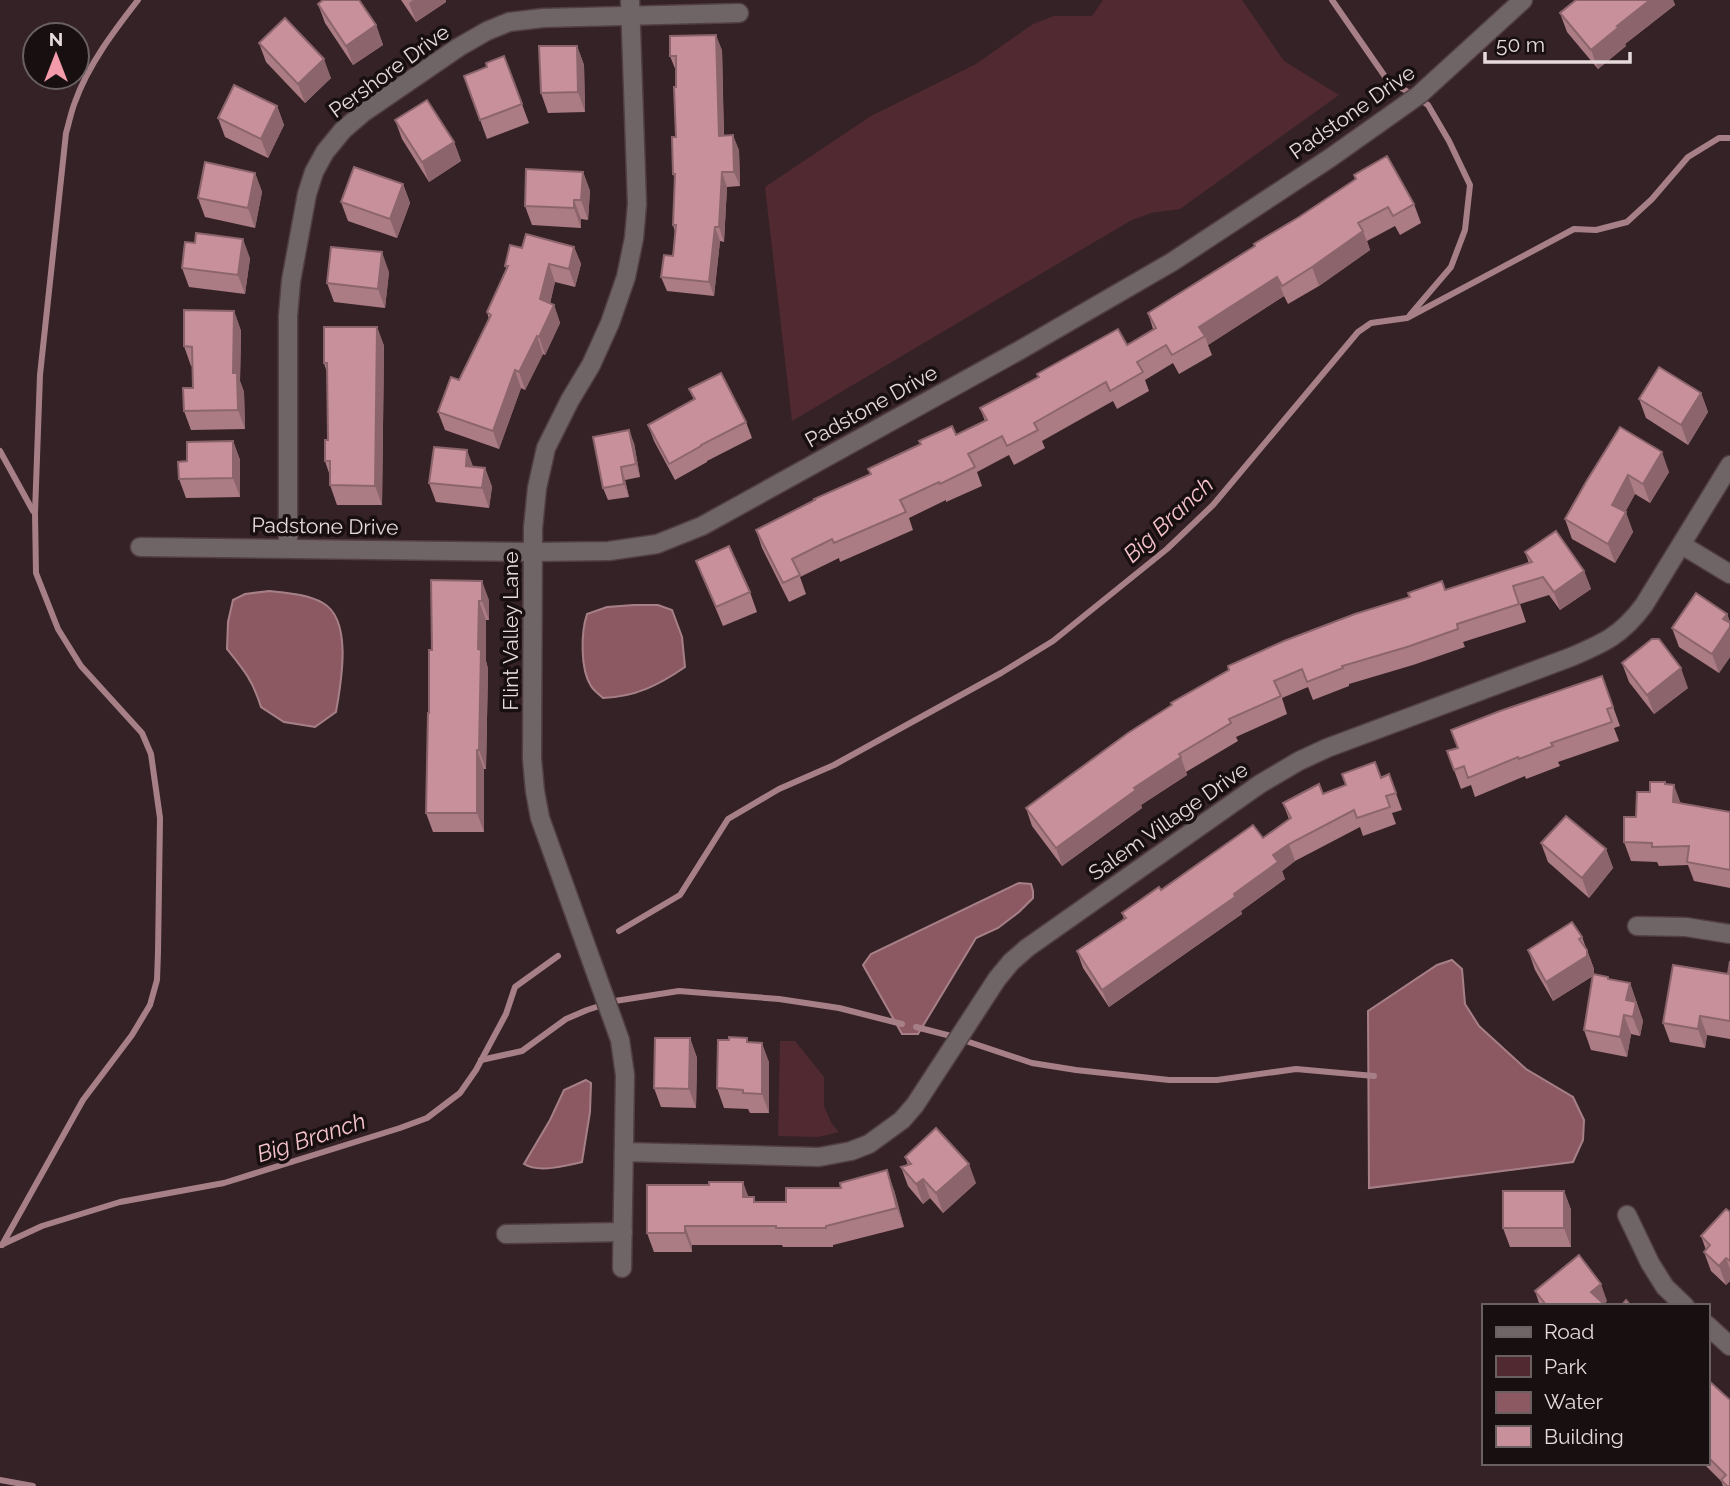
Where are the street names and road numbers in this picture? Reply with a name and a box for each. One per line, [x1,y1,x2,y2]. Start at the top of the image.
street label: Pershore Drive [324,19,454,123]
street label: Padstone Drive [1285,60,1419,164]
street label: Padstone Drive [801,359,941,453]
street label: Padstone Drive [251,512,399,540]
street label: Flint Valley Lane [498,552,523,710]
street label: Salem Village Drive [1084,757,1252,885]

